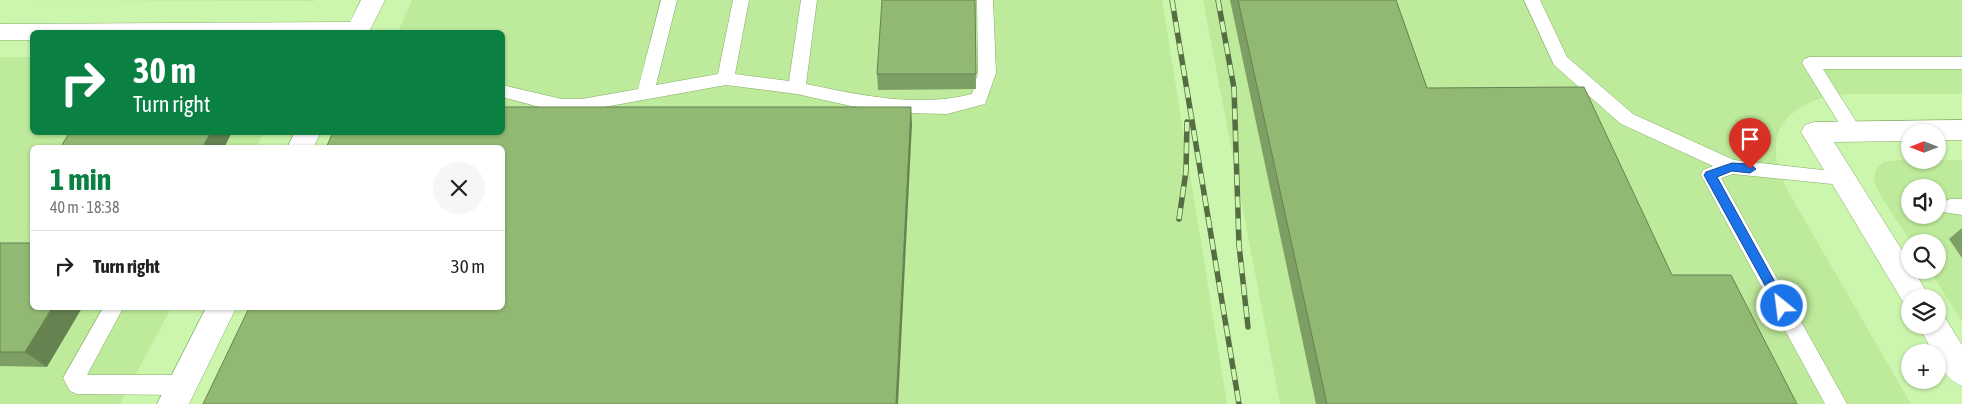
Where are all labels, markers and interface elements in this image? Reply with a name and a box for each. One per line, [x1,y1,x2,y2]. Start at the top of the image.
icon: right [50,50,115,115]
text: 30 m [133,50,196,90]
text: Turn right [133,91,210,117]
pin [1729,118,1771,169]
north arrow [1901,124,1946,169]
map controls [1901,124,1946,389]
icon: arrive [1736,125,1764,153]
text: 1 min [50,162,111,196]
button: close [433,162,485,214]
button: sound [1901,179,1946,224]
text: 40 m · 18:38 [50,198,120,216]
button: search [1901,234,1946,279]
icon: right [50,252,78,280]
text: Turn right [93,255,160,277]
text: 30 m [451,255,485,277]
position arrow [1755,279,1807,331]
button: layers [1901,289,1946,334]
button: + [1901,344,1946,389]

